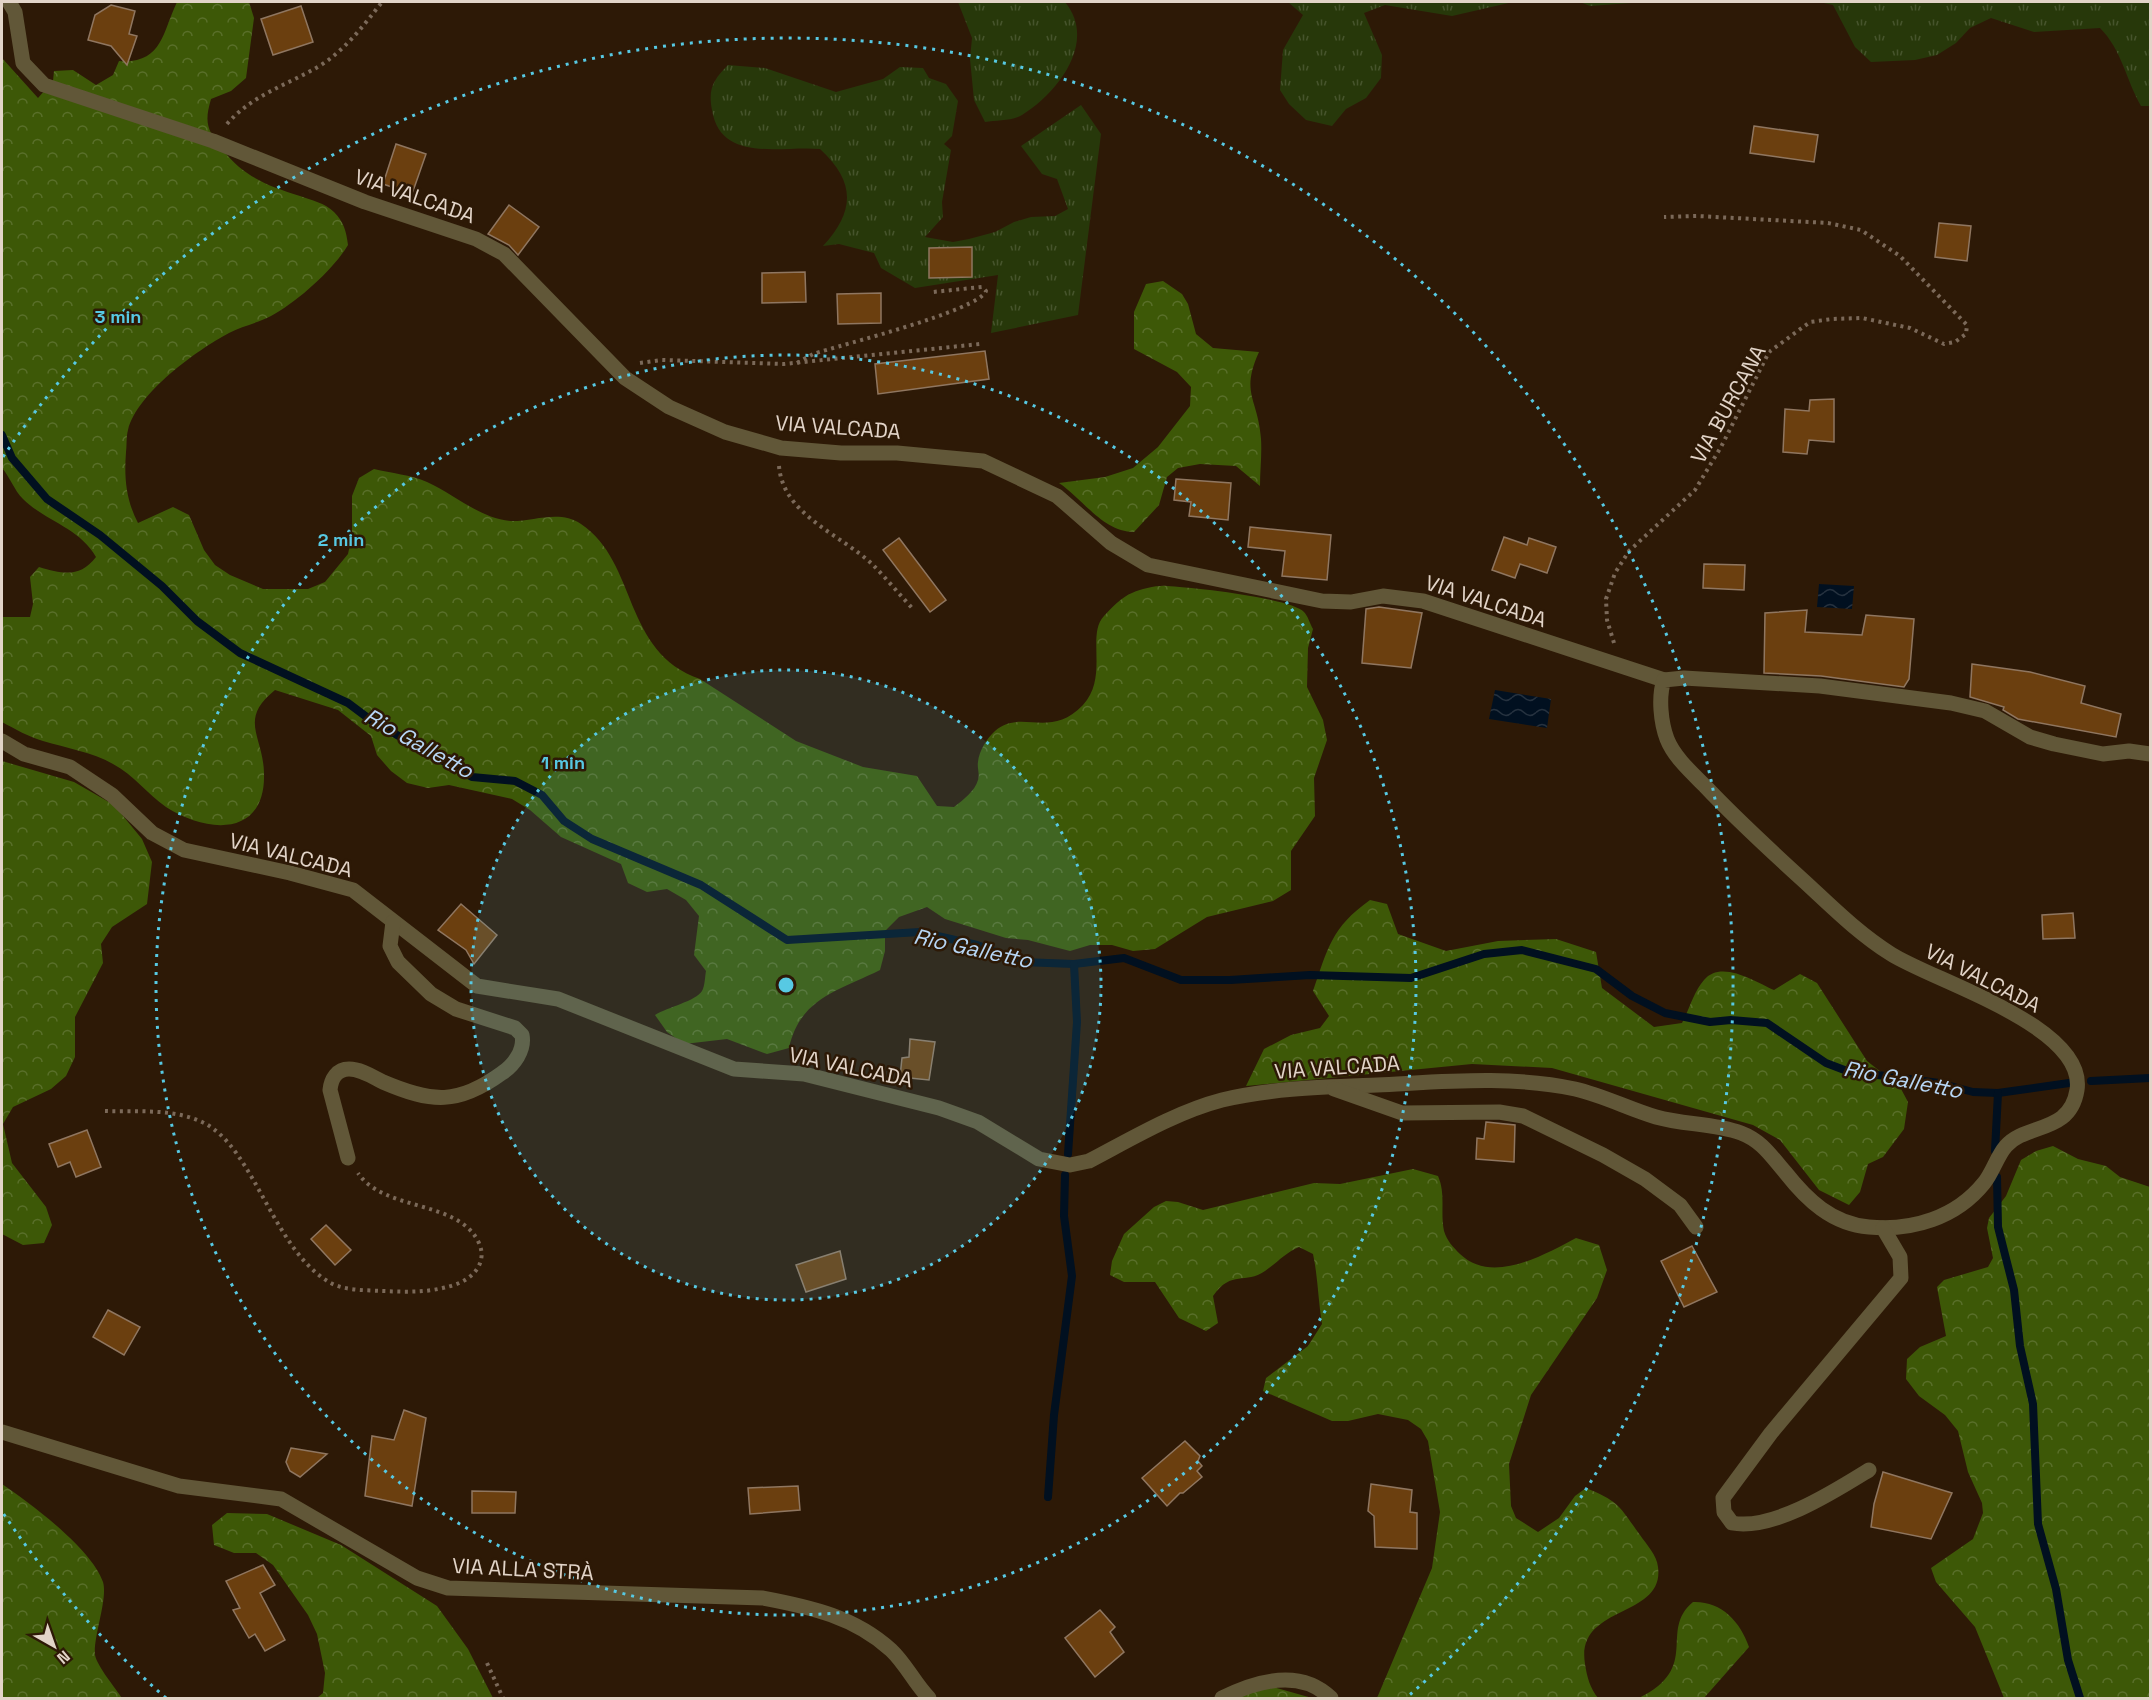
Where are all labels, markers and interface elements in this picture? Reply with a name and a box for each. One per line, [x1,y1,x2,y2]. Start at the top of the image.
street label: VIA VALCADA [351,163,479,229]
text: 3 min [95,305,141,328]
street label: VIA BURCANA [1684,340,1772,468]
street label: VIA VALCADA [774,409,902,445]
text: 2 min [318,528,364,551]
street label: VIA VALCADA [1422,569,1550,633]
water label: Rio Galletto [360,702,480,785]
text: 1 min [541,751,585,774]
street label: VIA VALCADA [227,827,355,883]
water label: Rio Galletto [911,922,1036,974]
street label: VIA VALCADA [1921,937,2045,1019]
centre of rings [776,975,796,995]
street label: VIA VALCADA [787,1041,915,1093]
street label: VIA VALCADA [1273,1049,1401,1085]
water label: Rio Galletto [1841,1054,1966,1104]
street label: VIA ALLA STRÀ [452,1552,594,1586]
north arrow [24,1616,84,1676]
text: N [52,1646,74,1669]

